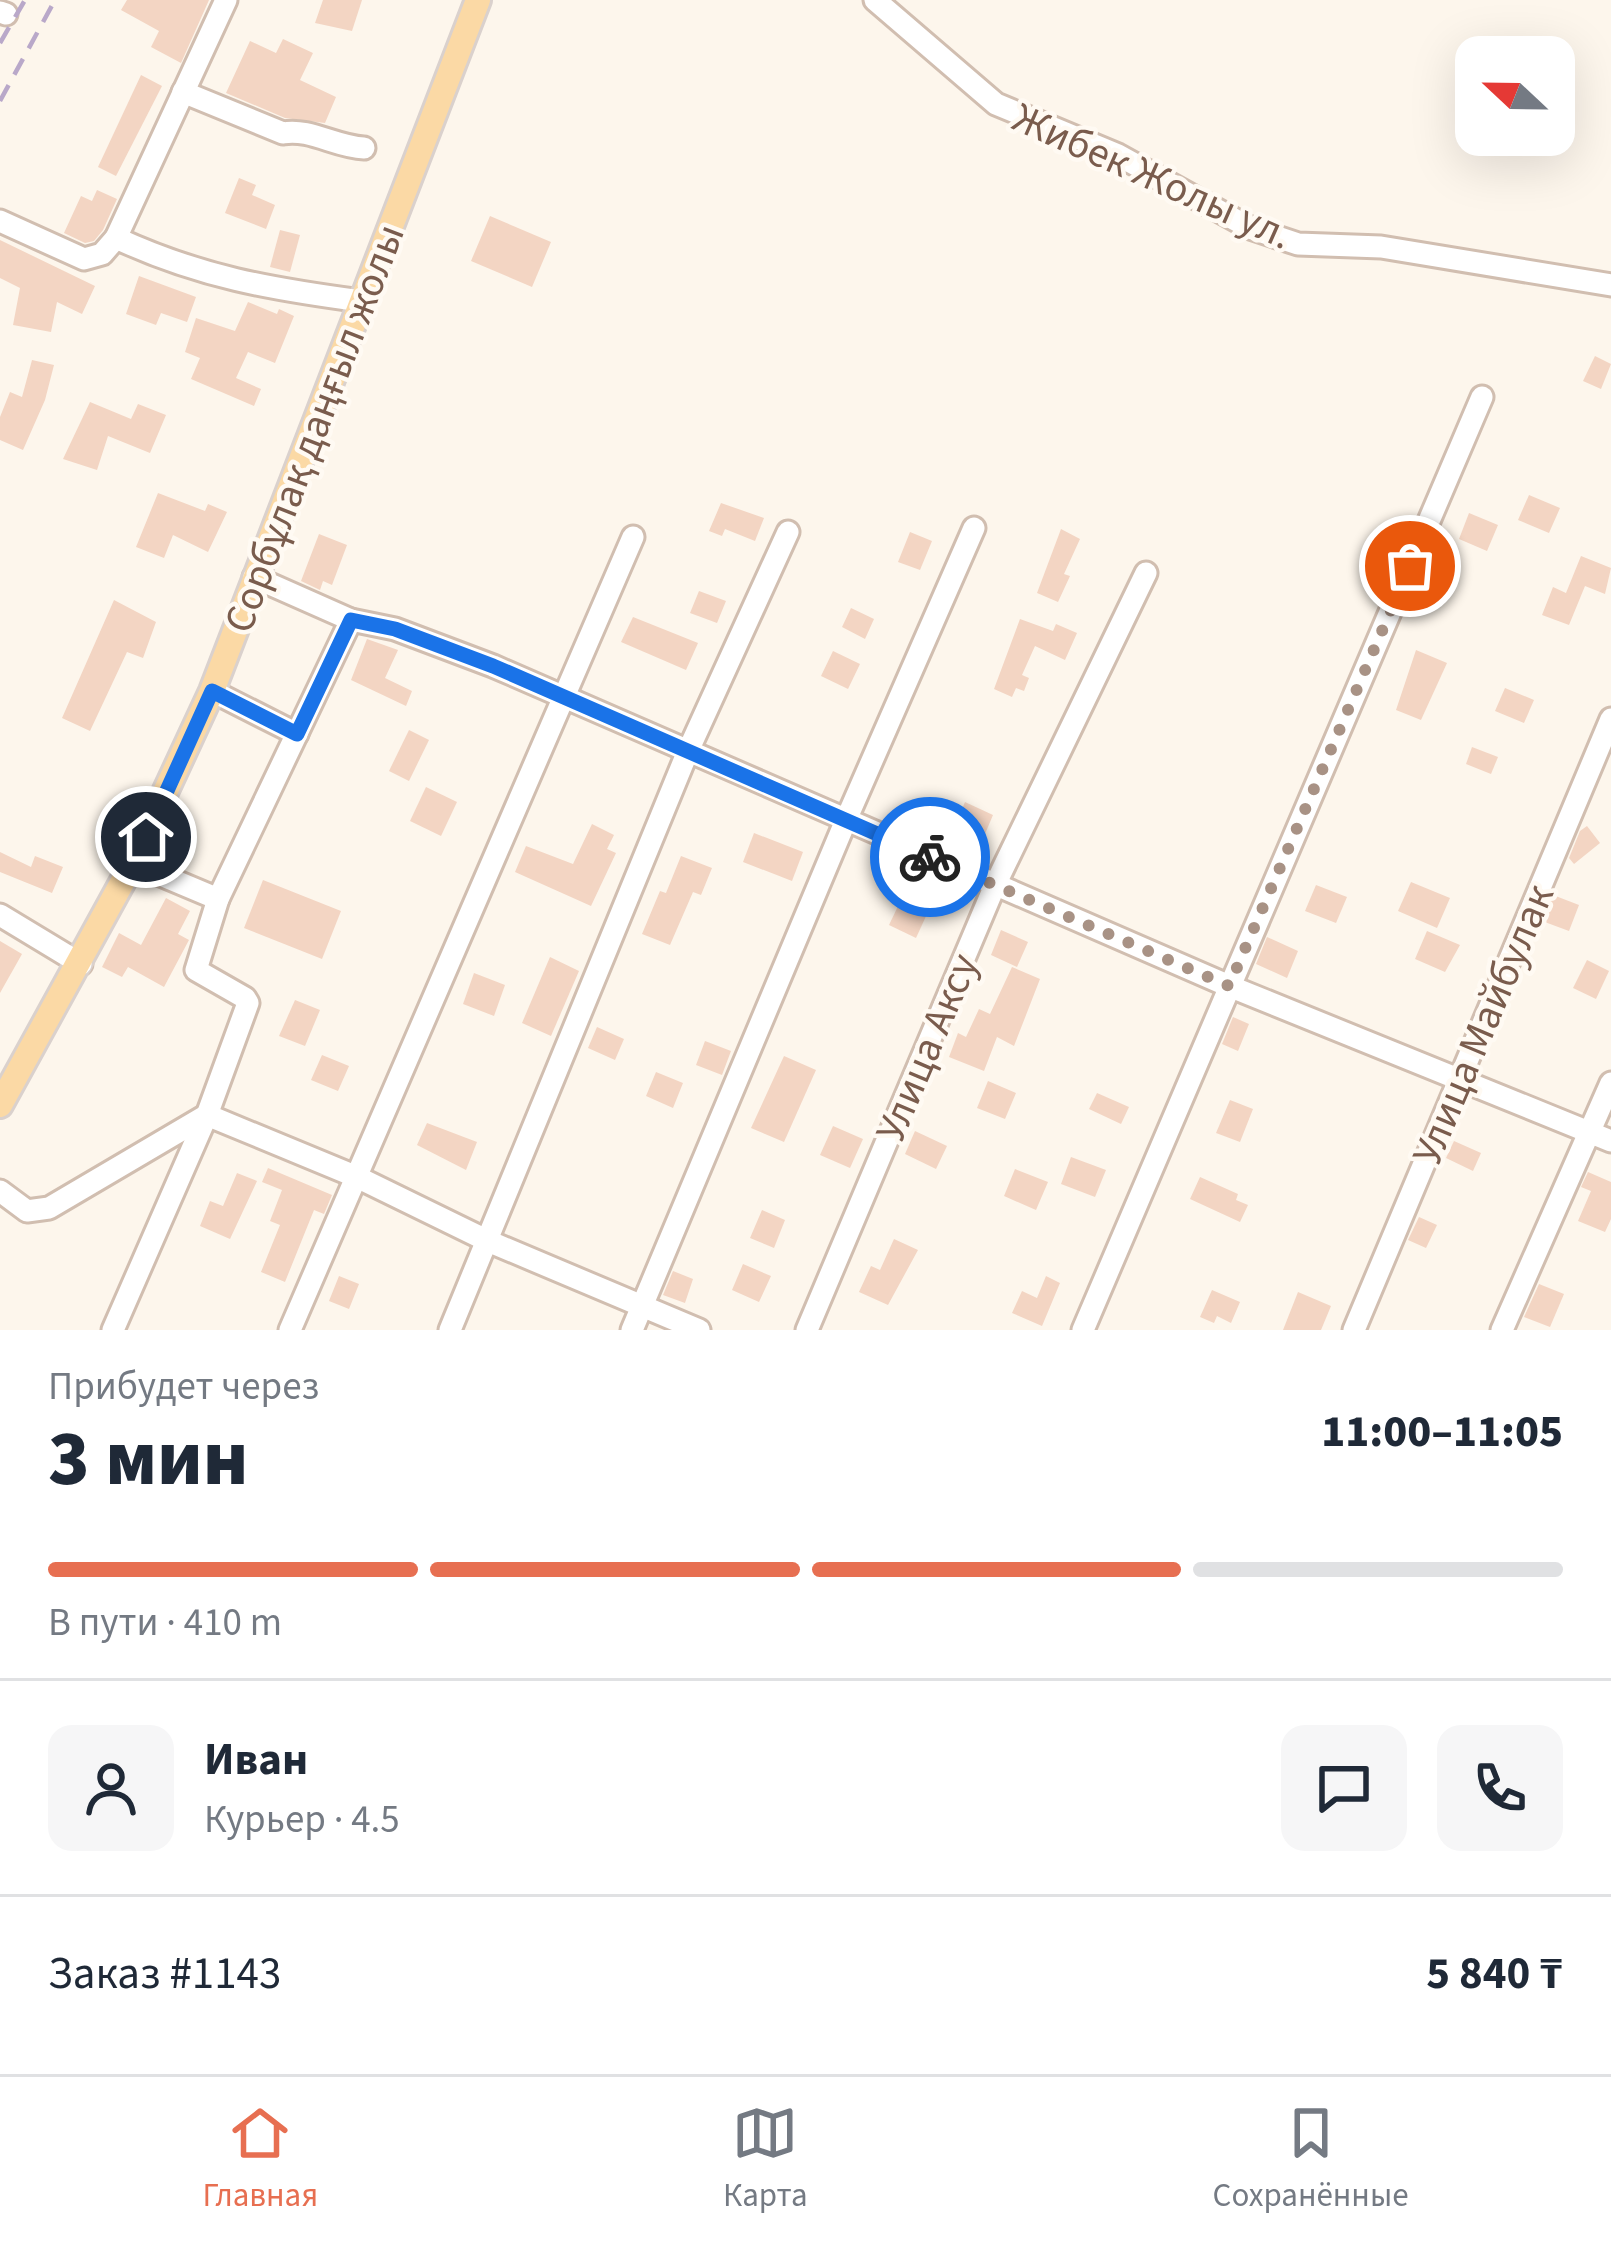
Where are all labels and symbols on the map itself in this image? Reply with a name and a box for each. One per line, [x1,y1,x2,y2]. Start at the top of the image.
north arrow [1455,36,1575,156]
street label: Жибек Жолы ул. [1003,88,1301,265]
street label: Сорбұлақ даңғыл жолы [209,216,421,642]
pin [1359,515,1461,617]
pin [95,786,197,888]
courier [870,797,990,917]
street label: Улица Майбулак [1398,875,1570,1174]
street label: Улица Аксу [861,944,995,1151]

